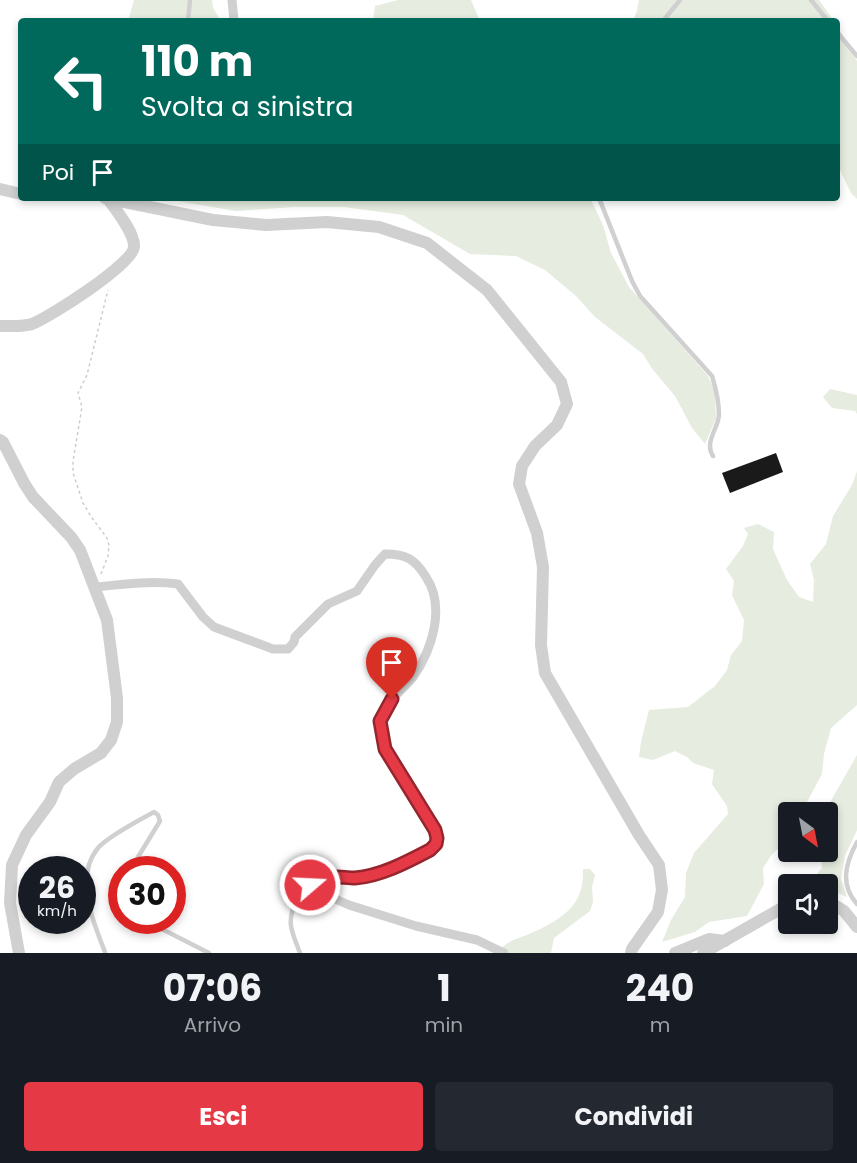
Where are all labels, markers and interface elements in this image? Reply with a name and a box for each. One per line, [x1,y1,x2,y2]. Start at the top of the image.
text: 110 m [141,32,253,91]
icon: left [42,42,120,120]
text: Svolta a sinistra [141,88,354,125]
icon: arrive [86,156,119,189]
text: Poi [42,157,74,188]
pin [366,637,417,699]
icon: arrive [375,646,408,679]
north arrow [778,802,838,862]
map controls [778,802,838,934]
position arrow [278,853,342,917]
speed limit sign: 30 [108,856,186,934]
text: 26 [39,866,75,909]
button: sound [778,874,838,934]
text: km/h [37,900,77,921]
text: 07:06 [163,963,262,1014]
text: 1 [437,963,451,1014]
text: 240 [626,963,694,1014]
text: Arrivo [184,1011,241,1039]
text: min [425,1011,463,1039]
text: m [650,1011,670,1039]
button: Esci [24,1082,423,1151]
button: Condividi [435,1082,833,1151]

